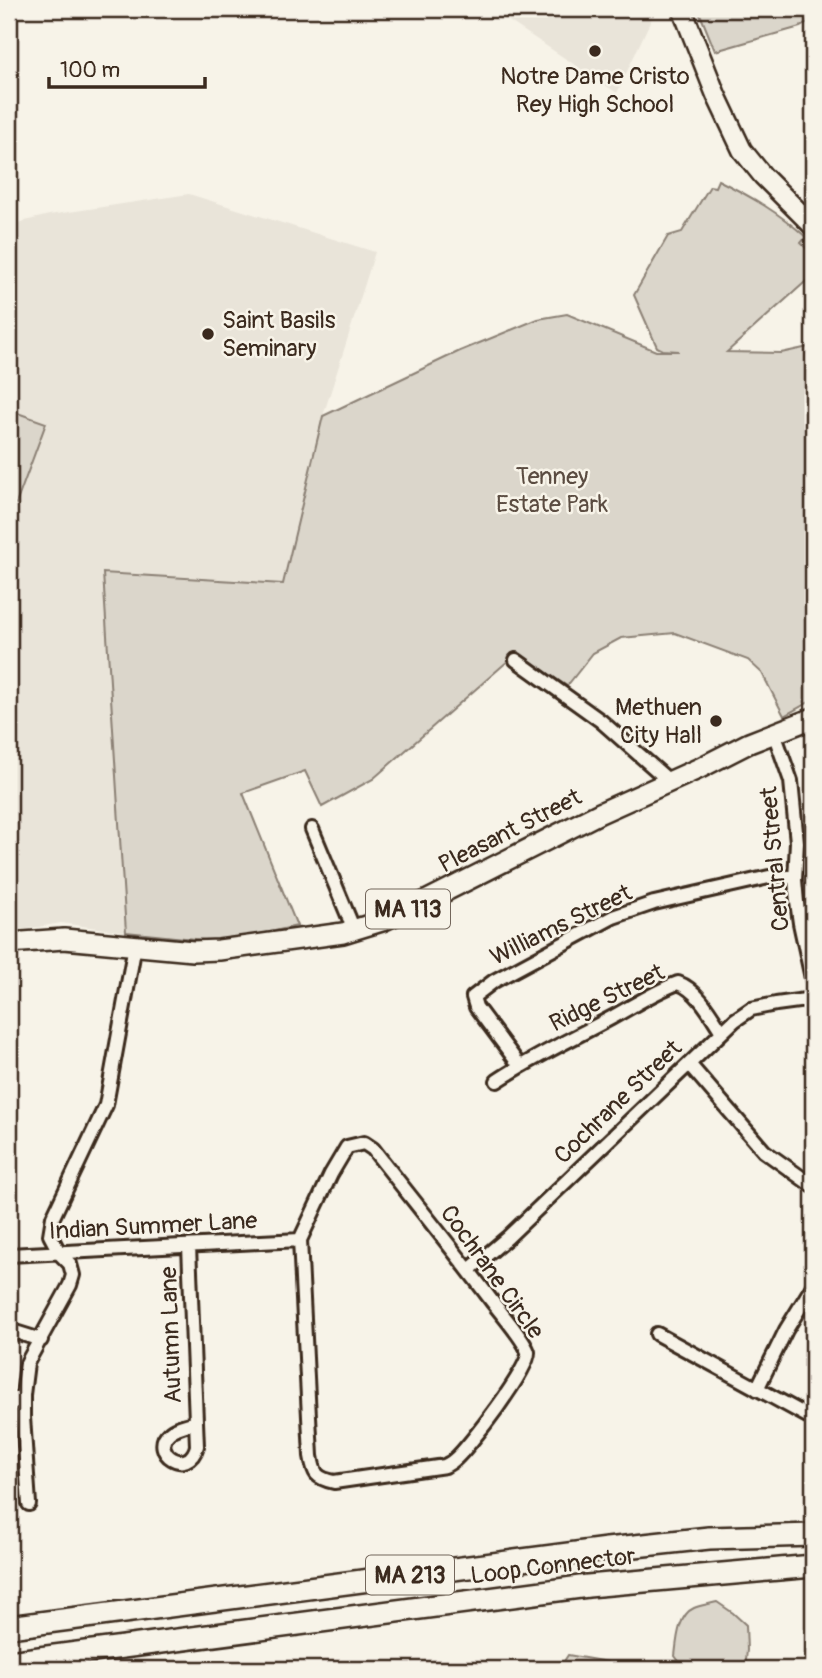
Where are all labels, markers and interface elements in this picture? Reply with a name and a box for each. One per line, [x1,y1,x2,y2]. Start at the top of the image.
marker: Notre Dame Cristo Rey High School [587,43,603,59]
scale bar [49,46,205,90]
text: 100 m [60,57,120,84]
place label: Notre Dame Cristo Rey High School [500,62,690,119]
place label: Saint Basils Seminary [222,306,336,363]
marker: Saint Basils Seminary [200,326,216,342]
park label: Tenney Estate Park [496,462,608,519]
place label: Methuen City Hall [615,693,702,750]
marker: Methuen City Hall [708,713,724,729]
street label: Pleasant Street [434,782,587,879]
street label: Central Street [754,785,796,932]
street label: Williams Street [486,878,637,972]
road number: MA 113 [366,890,450,928]
street label: Ridge Street [545,958,669,1038]
street label: Cochrane Street [548,1034,688,1170]
street label: Cochrane Circle [434,1199,550,1345]
street label: Indian Summer Lane [48,1206,258,1246]
street label: Autumn Lane [154,1266,188,1404]
street label: Loop Connector [469,1541,638,1590]
road number: MA 213 [366,1556,454,1594]

